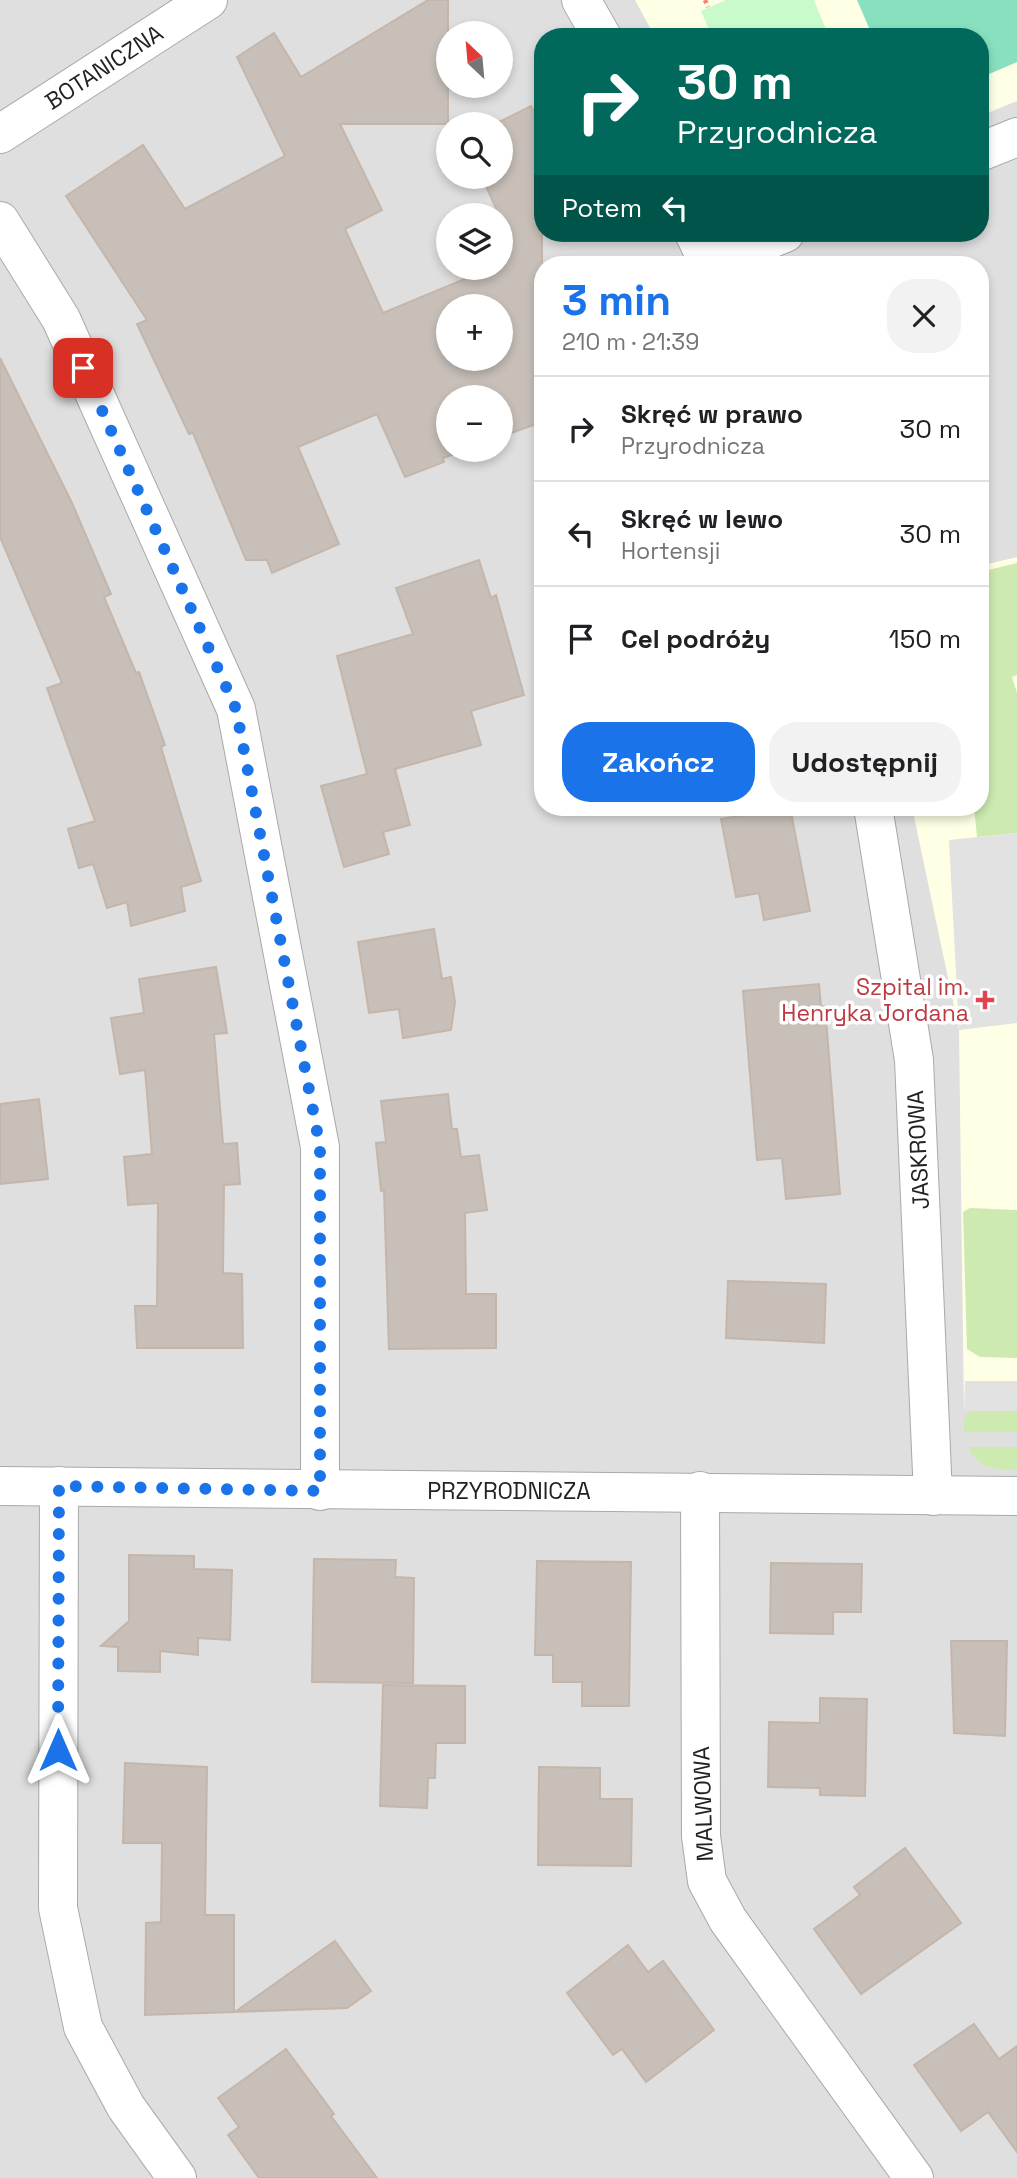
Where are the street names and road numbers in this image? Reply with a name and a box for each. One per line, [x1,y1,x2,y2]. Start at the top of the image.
street label: BOTANICZNA [39,18,169,116]
street label: JASKROWA [900,1090,936,1210]
street label: PRZYRODNICZA [427,1476,591,1506]
street label: MALWOWA [686,1746,720,1862]

